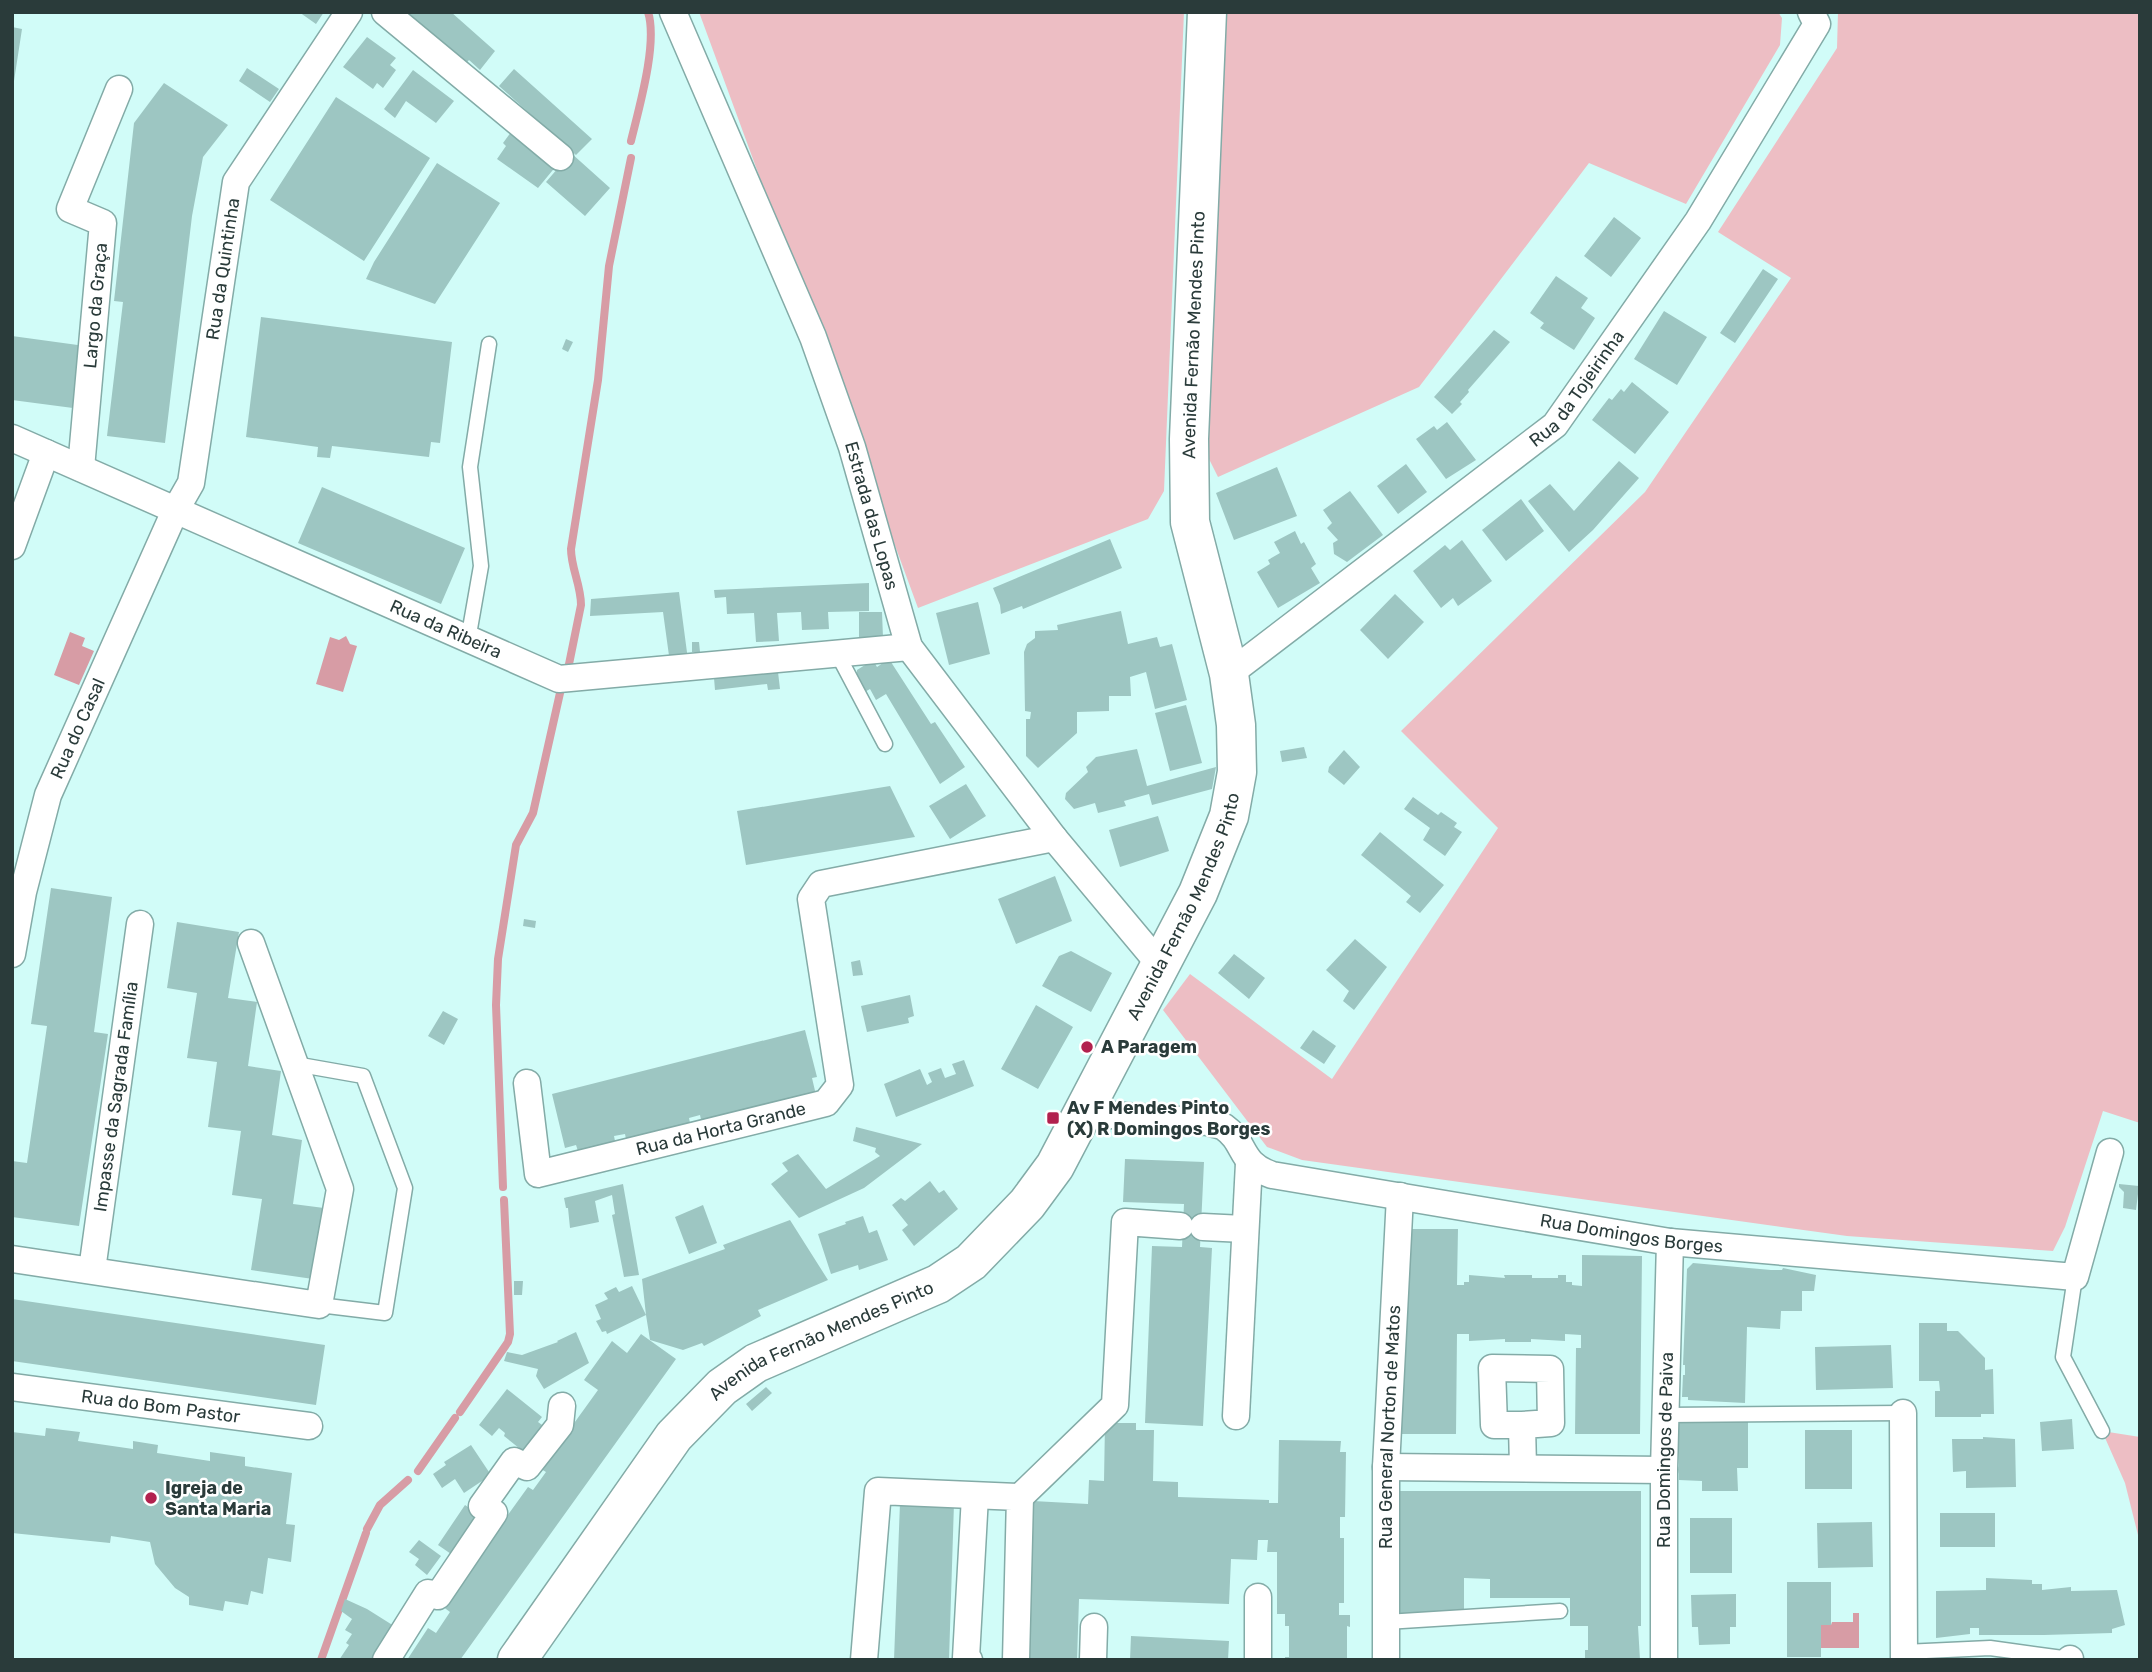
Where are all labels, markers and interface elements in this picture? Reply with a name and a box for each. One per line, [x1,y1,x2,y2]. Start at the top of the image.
street label: Rua da Quintinha [202,196,244,341]
street label: Avenida Fernão Mendes Pinto [1178,211,1210,459]
street label: Largo da Graça [79,242,112,369]
street label: Rua da Tojeirinha [1525,326,1629,452]
street label: Estrada das Lopas [840,439,903,592]
street label: Rua da Ribeira [386,595,505,663]
street label: Rua do Casal [46,675,110,782]
street label: Avenida Fernão Mendes Pinto [1122,791,1244,1024]
street label: Impasse da Sagrada Família [89,980,143,1213]
place label: A Paragem [1101,1036,1197,1058]
marker: A Paragem [1079,1039,1095,1055]
street label: Rua da Horta Grande [634,1097,808,1160]
place label: Av F Mendes Pinto (X) R Domingos Borges [1067,1097,1271,1140]
marker: Av F Mendes Pinto (X) R Domingos Borges [1045,1110,1061,1126]
street label: Rua Domingos Borges [1538,1209,1724,1258]
street label: Avenida Fernão Mendes Pinto [704,1276,937,1405]
street label: Rua General Norton de Matos [1375,1305,1405,1549]
street label: Rua Domingos de Paiva [1653,1352,1678,1548]
street label: Rua do Bom Pastor [80,1385,242,1428]
place label: Igreja de Santa Maria [165,1477,271,1520]
marker: Igreja de Santa Maria [143,1490,159,1506]

